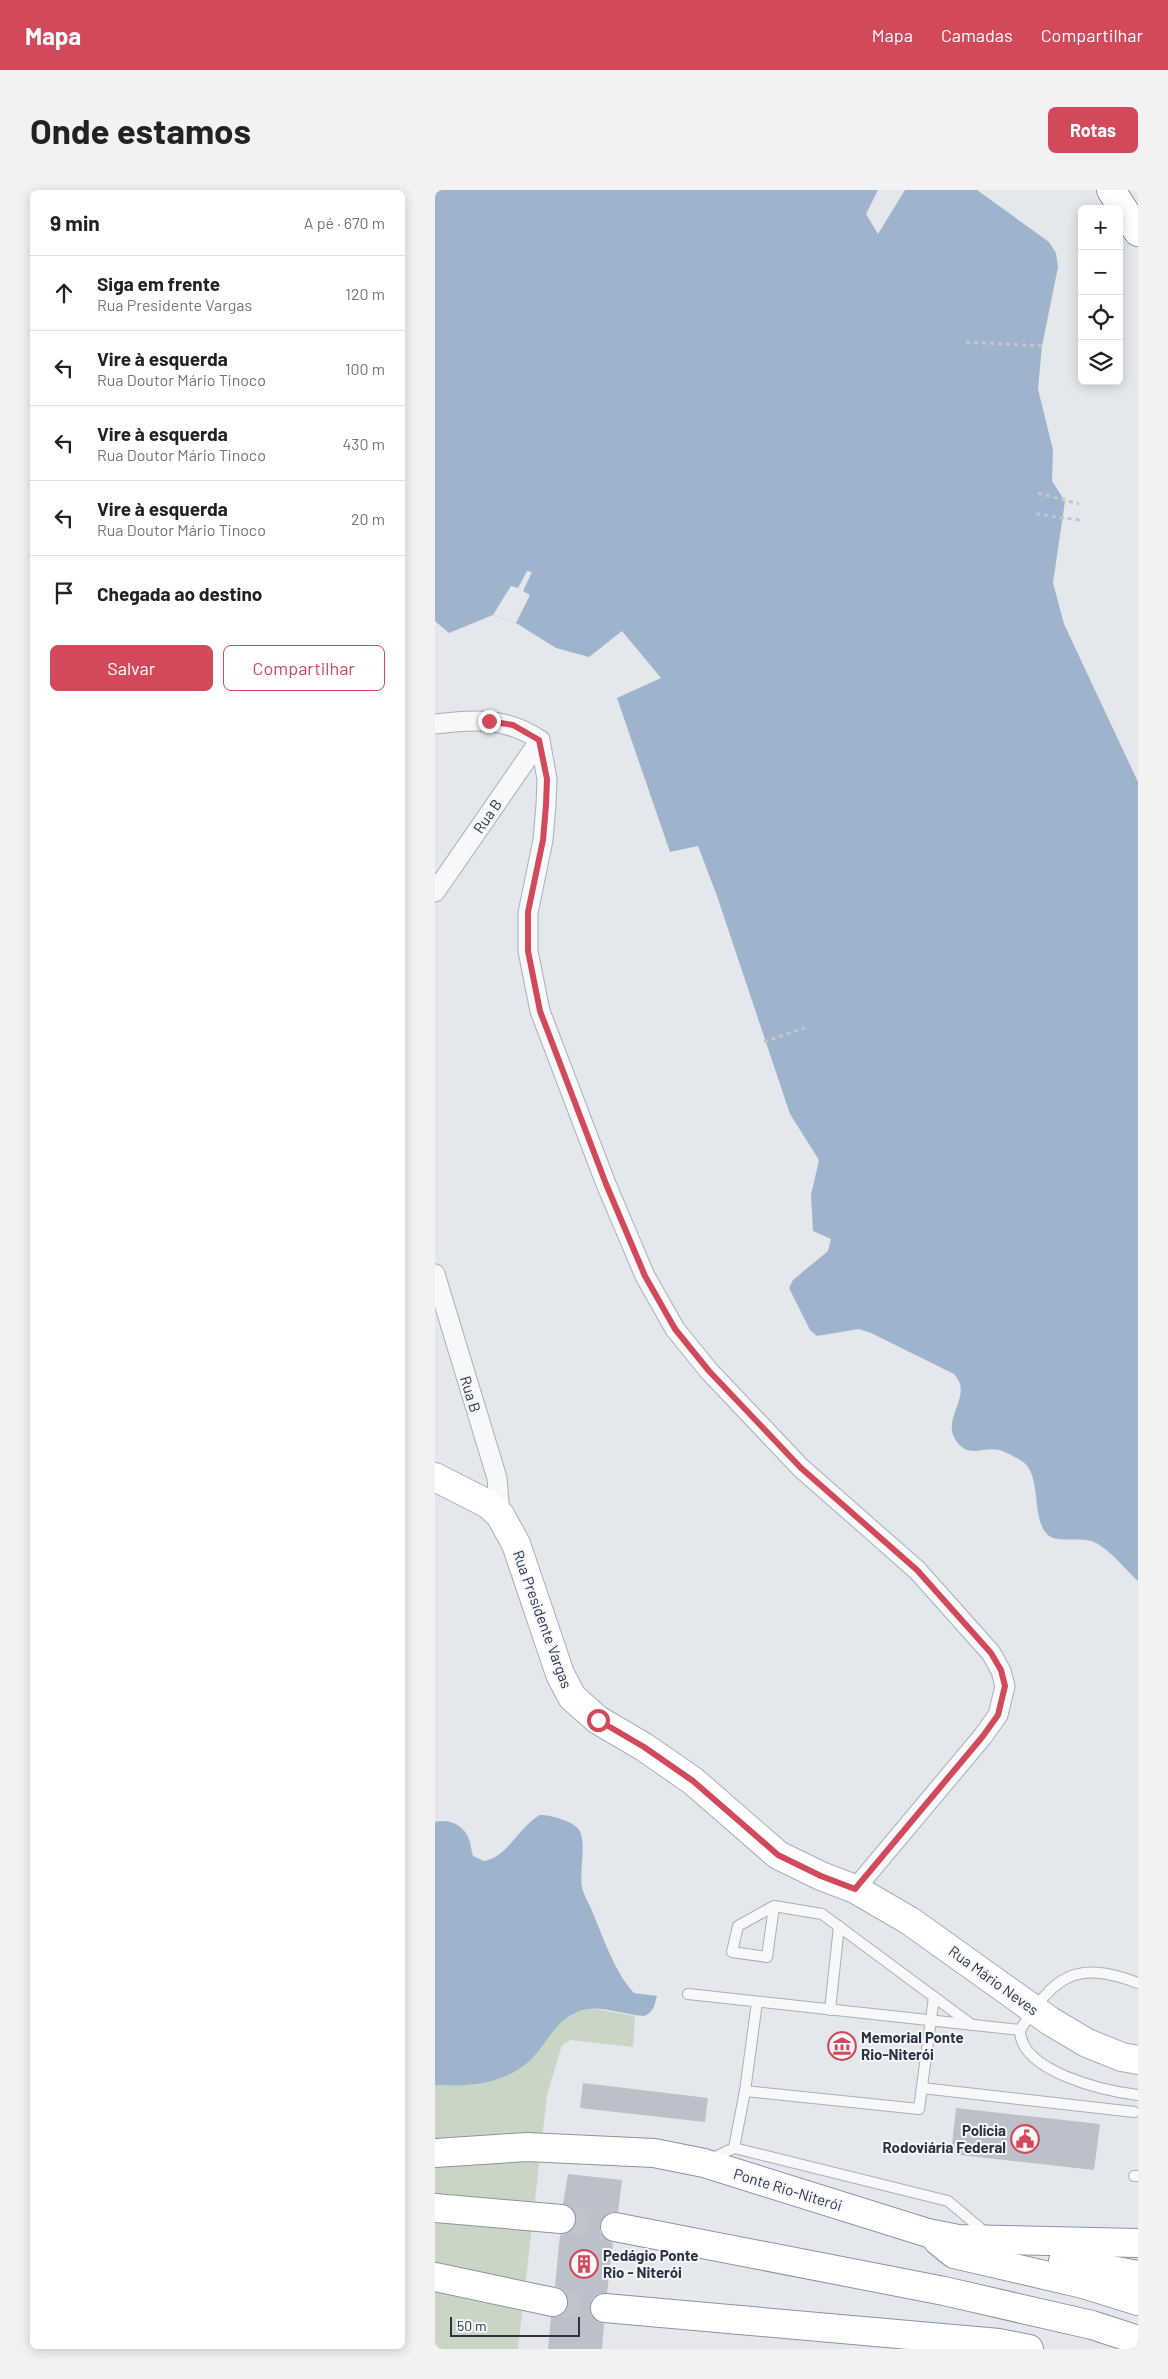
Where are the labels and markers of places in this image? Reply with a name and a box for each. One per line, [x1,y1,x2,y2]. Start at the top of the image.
place label: Memorial Ponte Rio-Niterói [861,2028,964,2063]
museum icon: Memorial Ponte Rio-Niterói [827,2031,857,2061]
place label: Polícia Rodoviária Federal [882,2121,1006,2156]
public building icon: Polícia Rodoviária Federal [1010,2124,1040,2154]
place label: Pedágio Ponte Rio - Niterói [603,2246,699,2281]
building icon: Pedágio Ponte Rio - Niterói [569,2249,599,2279]

